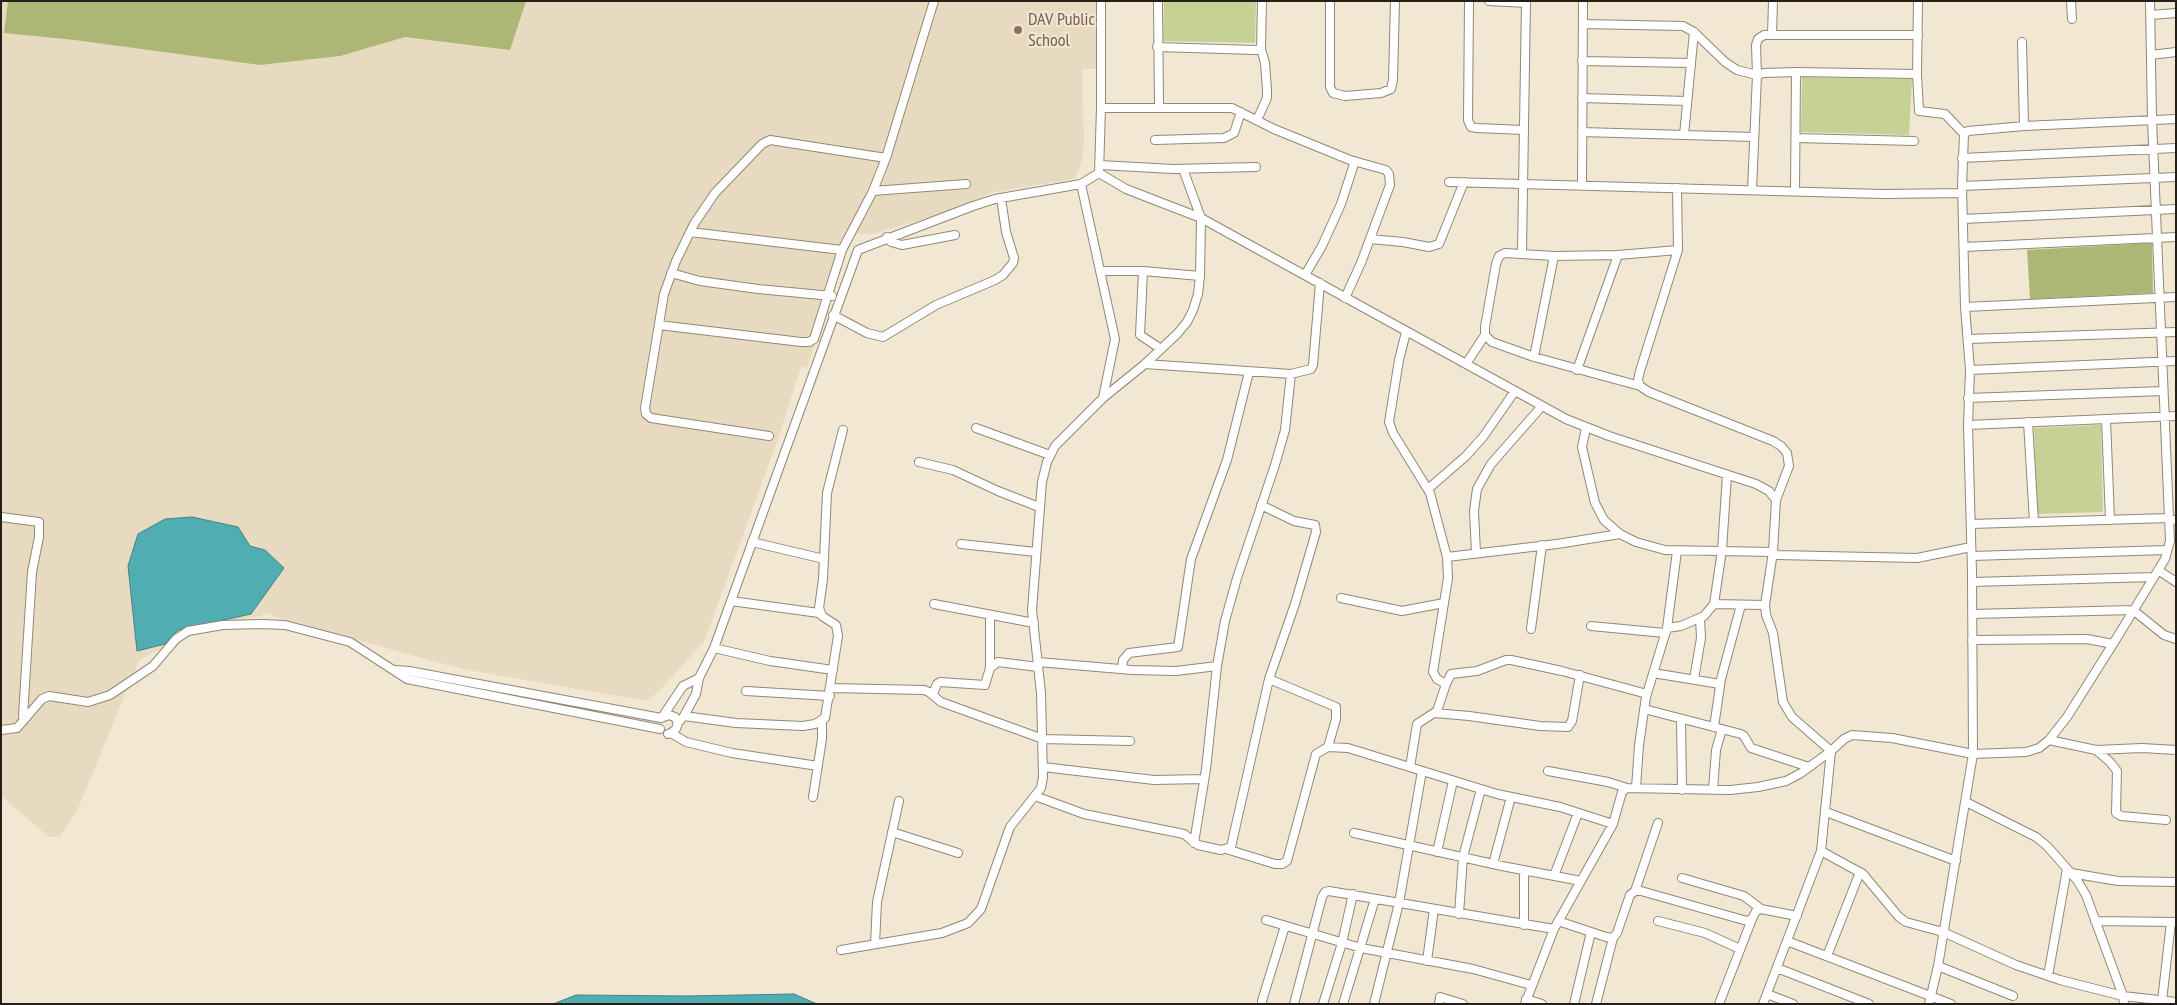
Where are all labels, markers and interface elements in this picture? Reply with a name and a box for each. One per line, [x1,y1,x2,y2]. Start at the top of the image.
place label: DAV Public School [1028,9,1095,52]
marker: DAV Public School [1012,24,1024,36]

